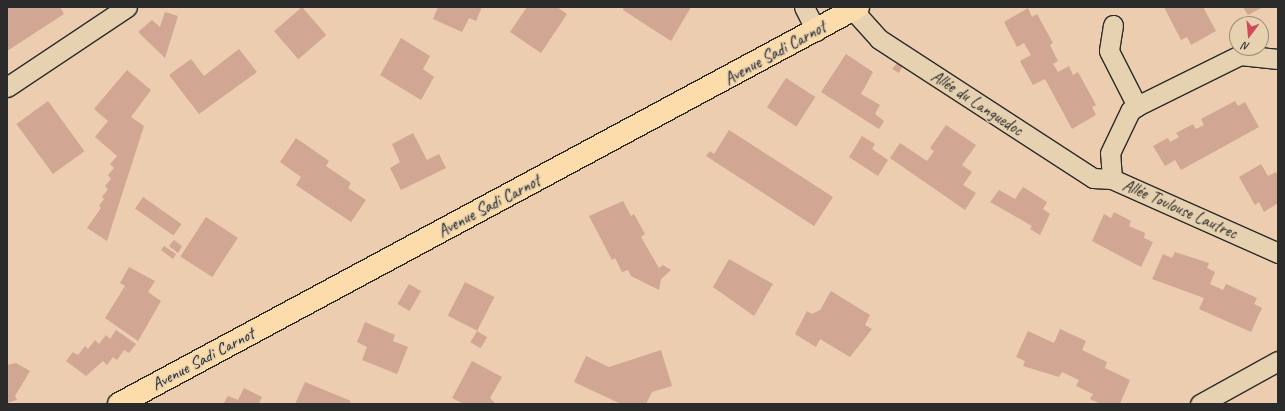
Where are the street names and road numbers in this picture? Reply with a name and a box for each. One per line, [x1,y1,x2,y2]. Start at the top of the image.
street label: Avenue Sadi Carnot [720,17,830,89]
street label: Allée du Languedoc [927,66,1027,140]
street label: Avenue Sadi Carnot [434,170,544,242]
street label: Allée Toulouse Lautrec [1120,175,1240,243]
street label: Avenue Sadi Carnot [148,323,258,395]

